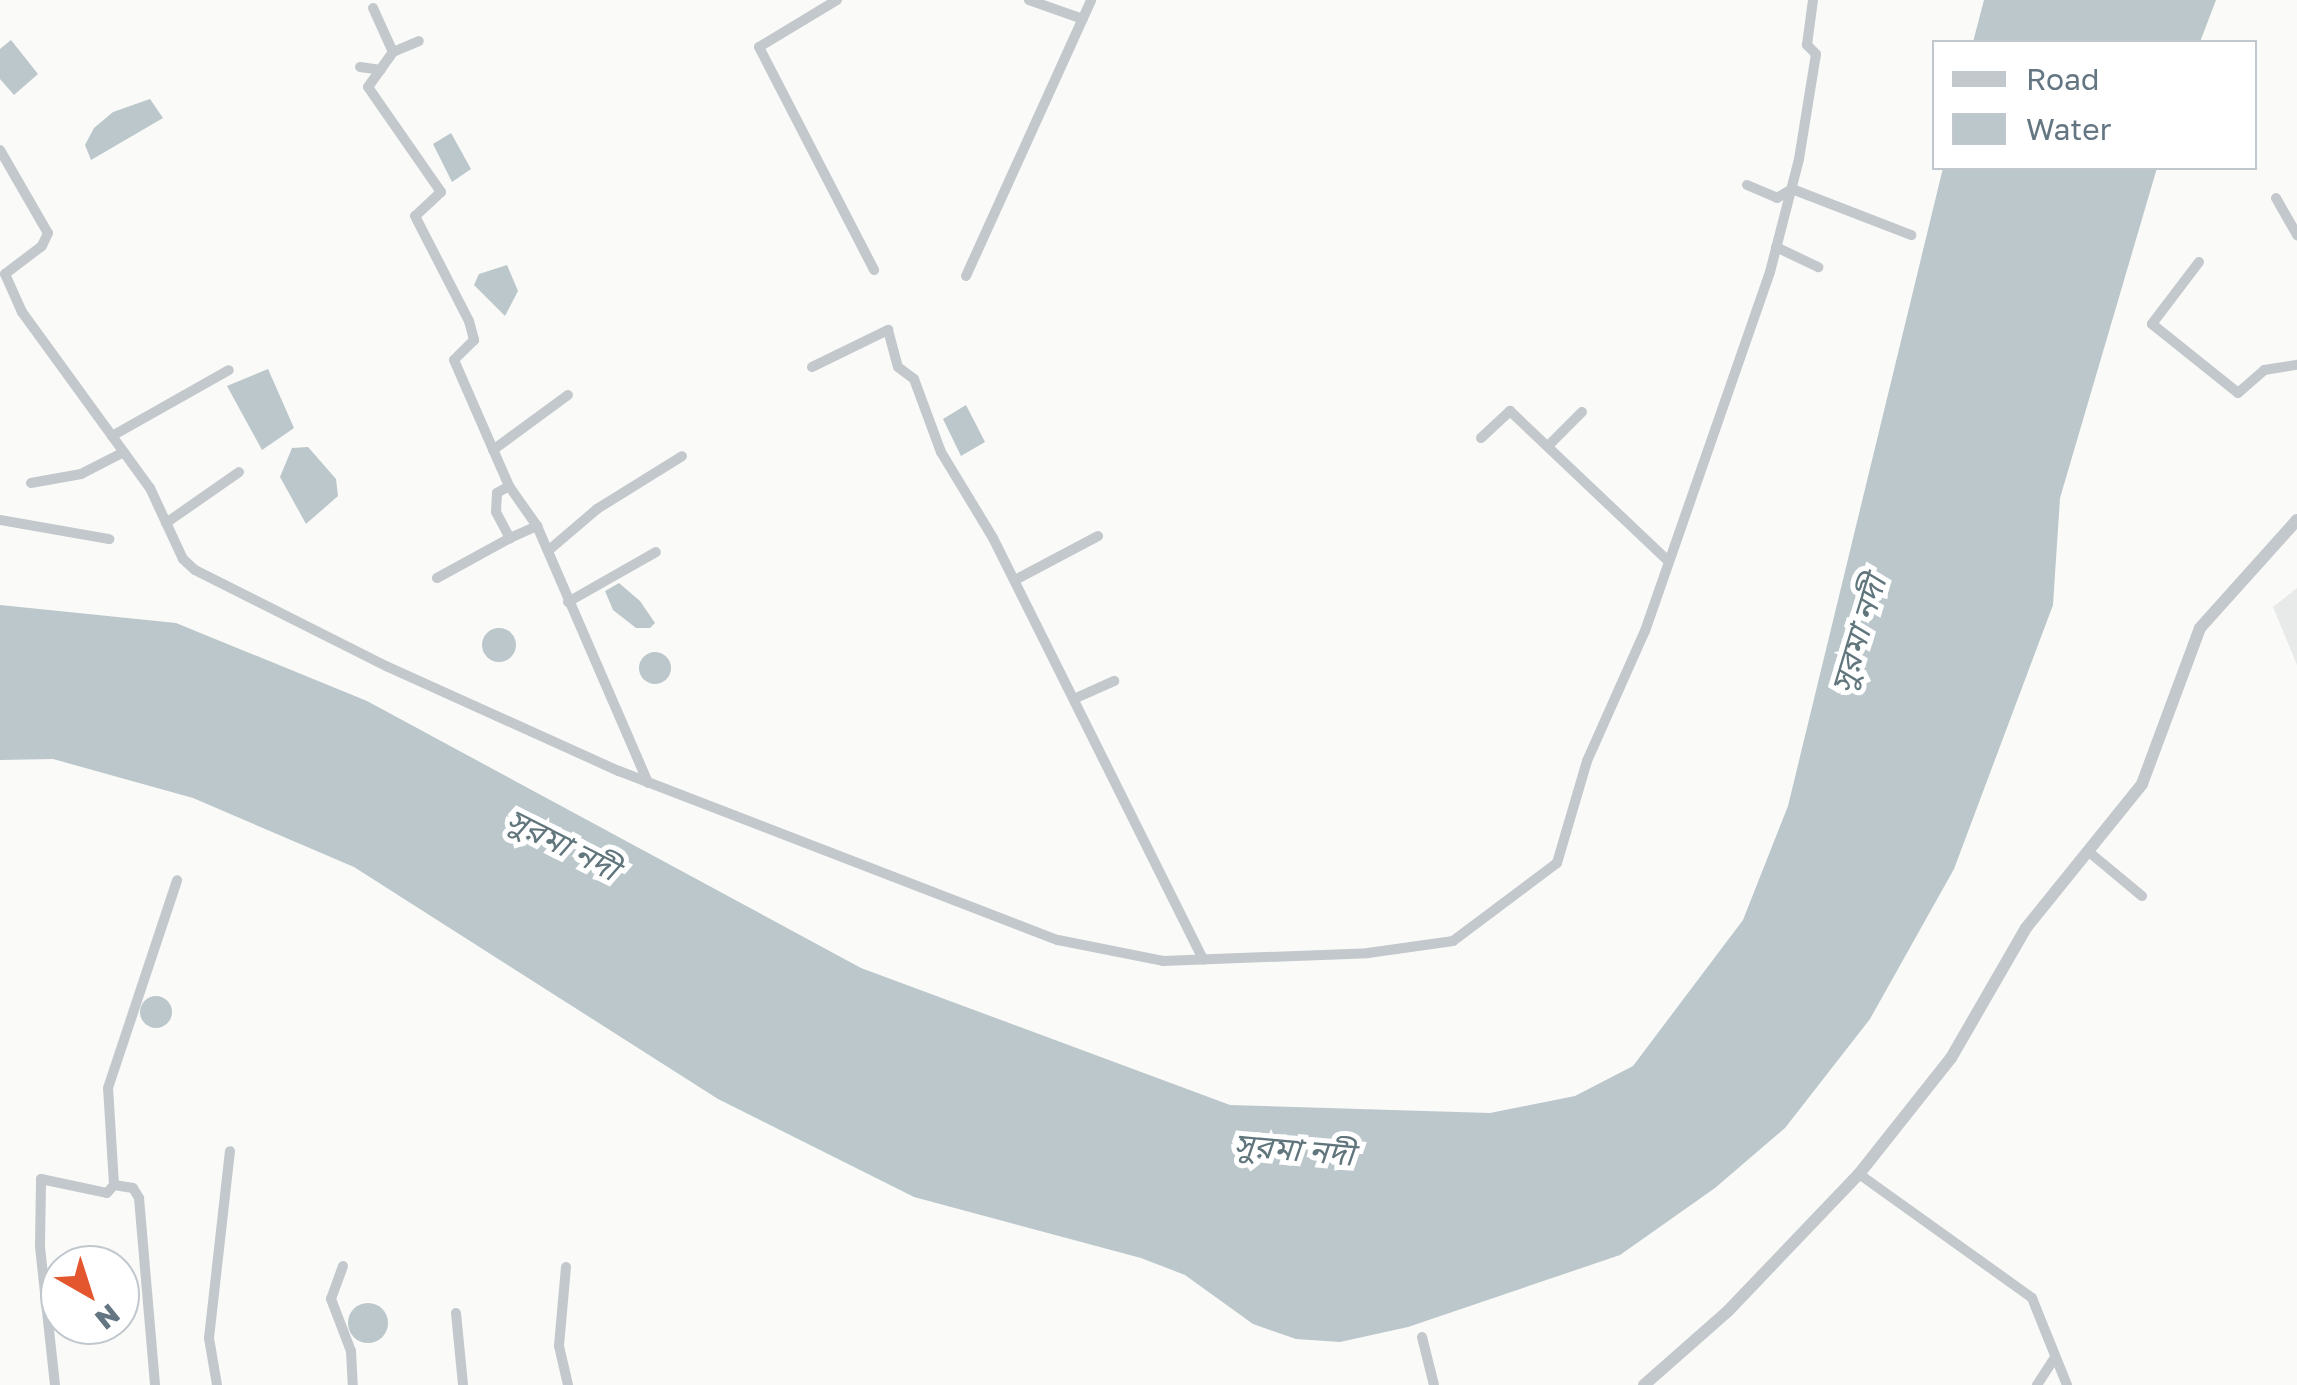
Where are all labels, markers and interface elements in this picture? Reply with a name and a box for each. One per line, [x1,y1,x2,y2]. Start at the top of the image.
legend [1932,40,2257,170]
text: Road [2026,61,2100,97]
text: Water [2026,111,2111,147]
water label: সুরমা নদী [1822,571,1894,697]
water label: সুরমা নদী [501,800,625,888]
water label: সুরমা নদী [1232,1125,1356,1173]
north arrow [40,1245,140,1345]
text: N [89,1298,127,1337]

